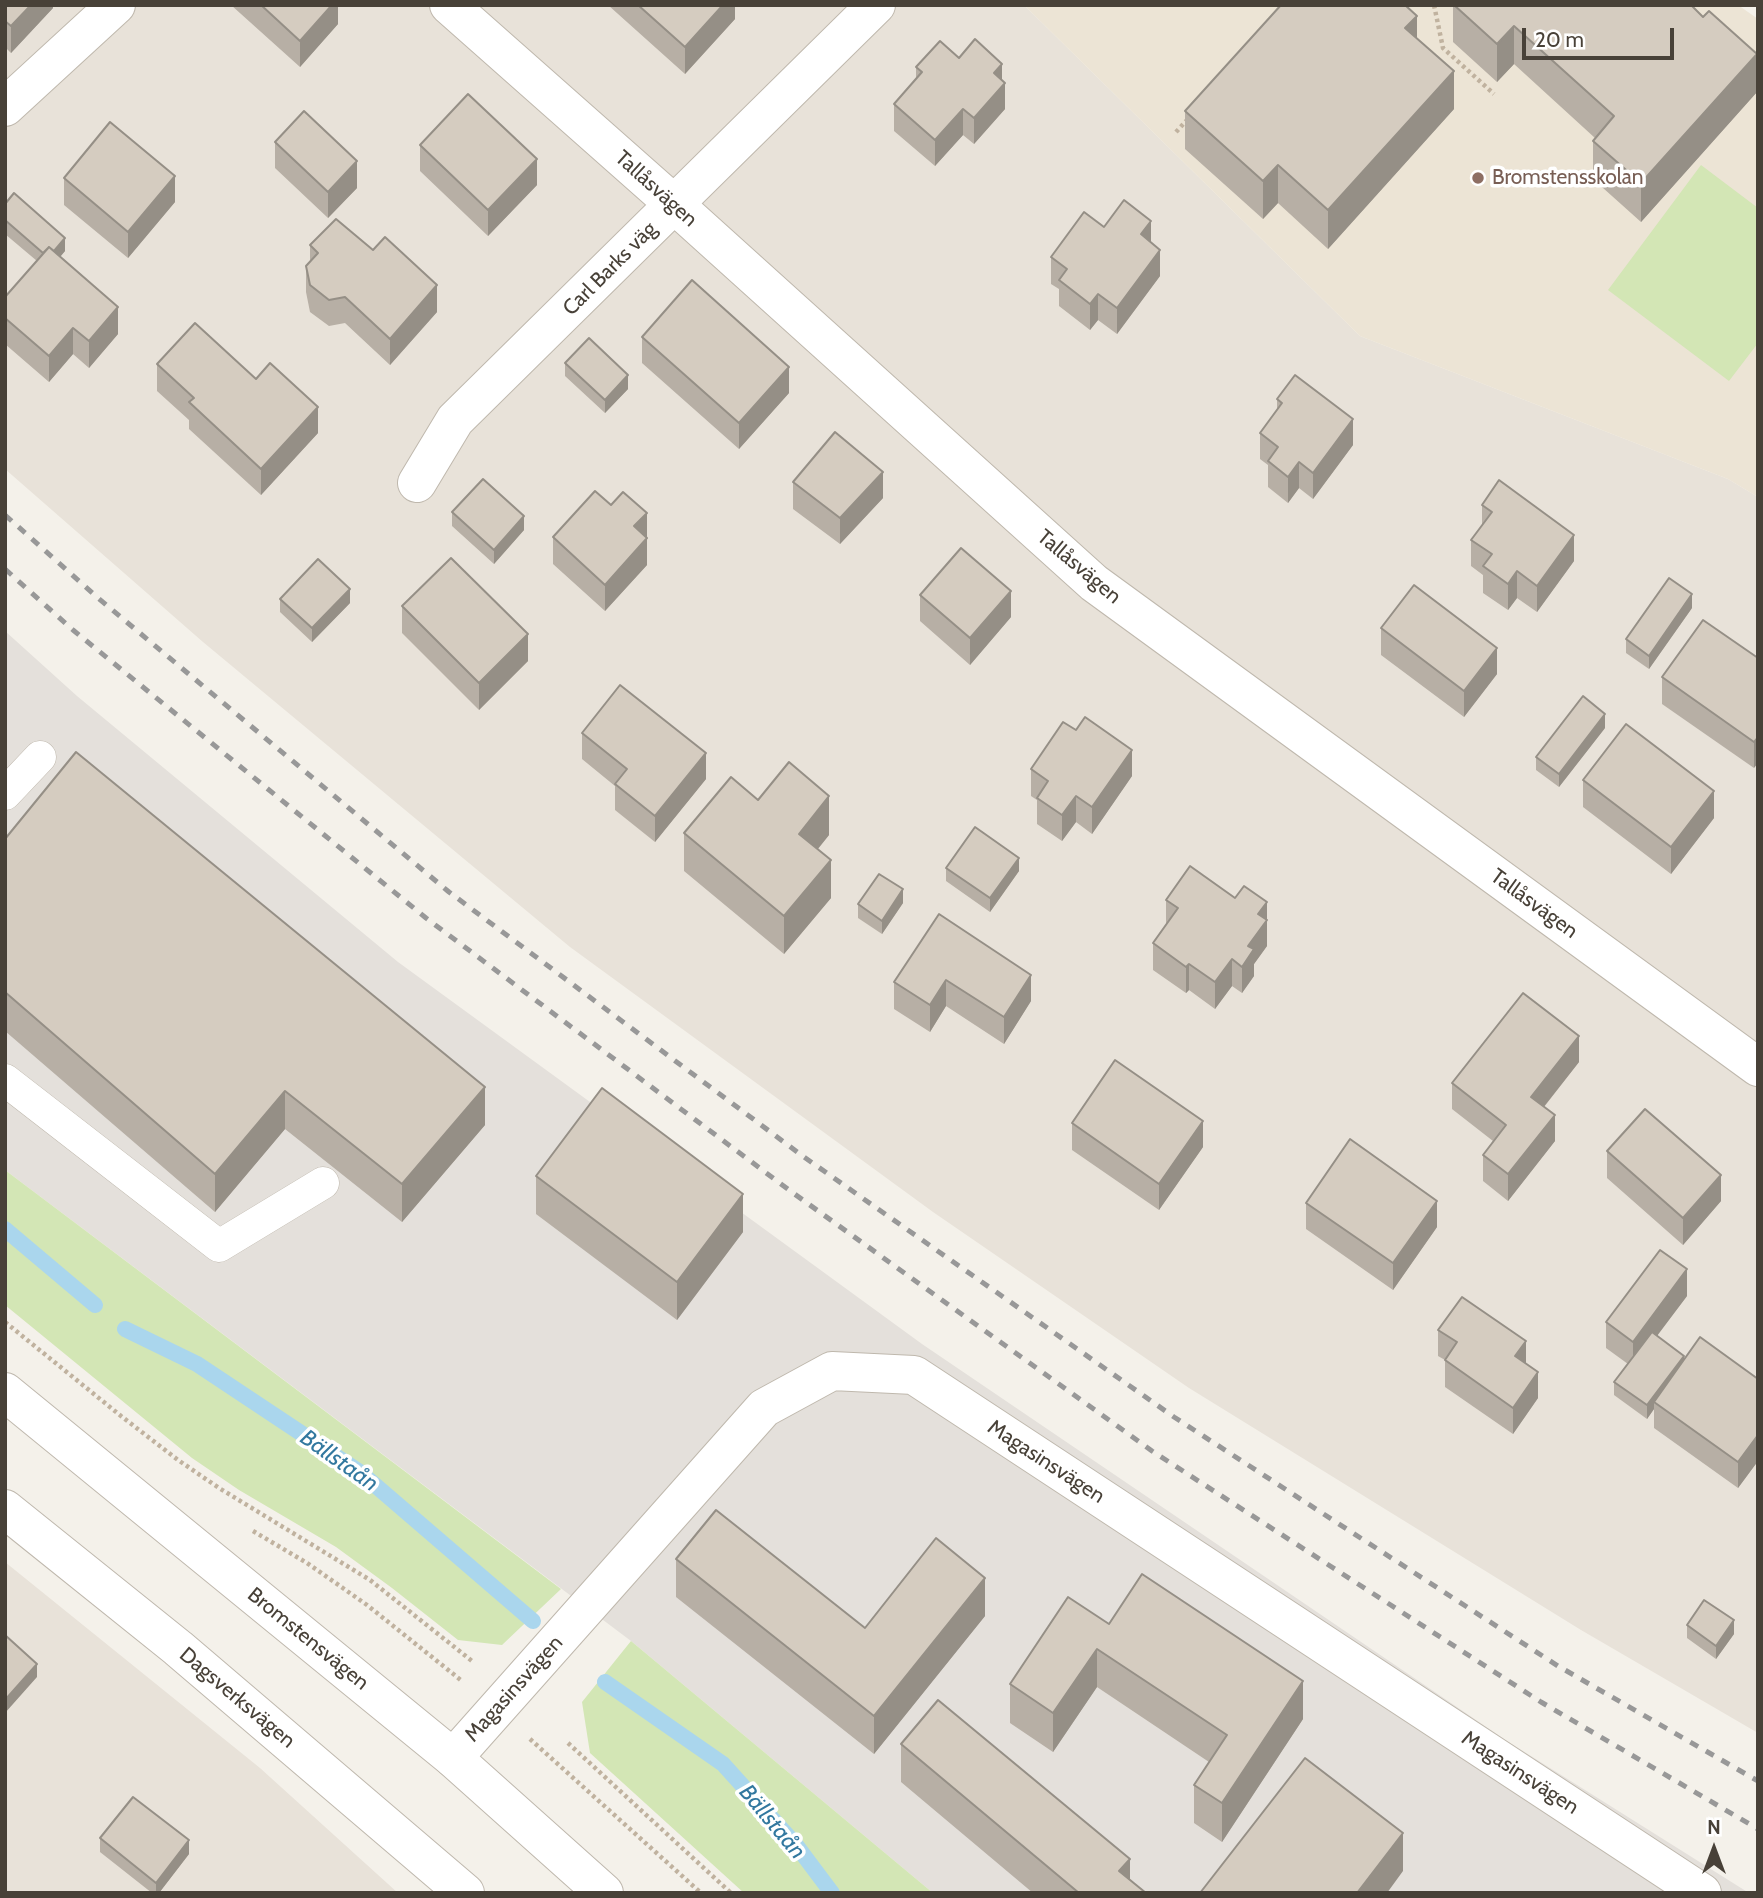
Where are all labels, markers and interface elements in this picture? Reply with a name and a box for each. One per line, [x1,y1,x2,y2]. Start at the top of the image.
scale bar [1525,14,1677,58]
text: 20 m [1535,27,1584,52]
street label: Tallåsvägen [610,146,702,232]
place label: Bromstensskolan [1492,165,1644,191]
marker: Bromstensskolan [1470,170,1486,186]
street label: Carl Barks väg [558,217,662,321]
street label: Tallåsvägen [1032,525,1126,609]
street label: Tallåsvägen [1485,864,1583,944]
street label: Magasinsvägen [983,1415,1109,1509]
water label: Bällstaån [295,1424,383,1498]
street label: Bromstensvägen [242,1582,374,1696]
street label: Magasinsvägen [460,1631,568,1747]
street label: Dagsverksvägen [174,1642,300,1754]
street label: Magasinsvägen [1457,1726,1583,1820]
water label: Bällstaån [733,1779,811,1865]
north arrow [1679,1814,1749,1884]
text: N [1707,1816,1721,1839]

